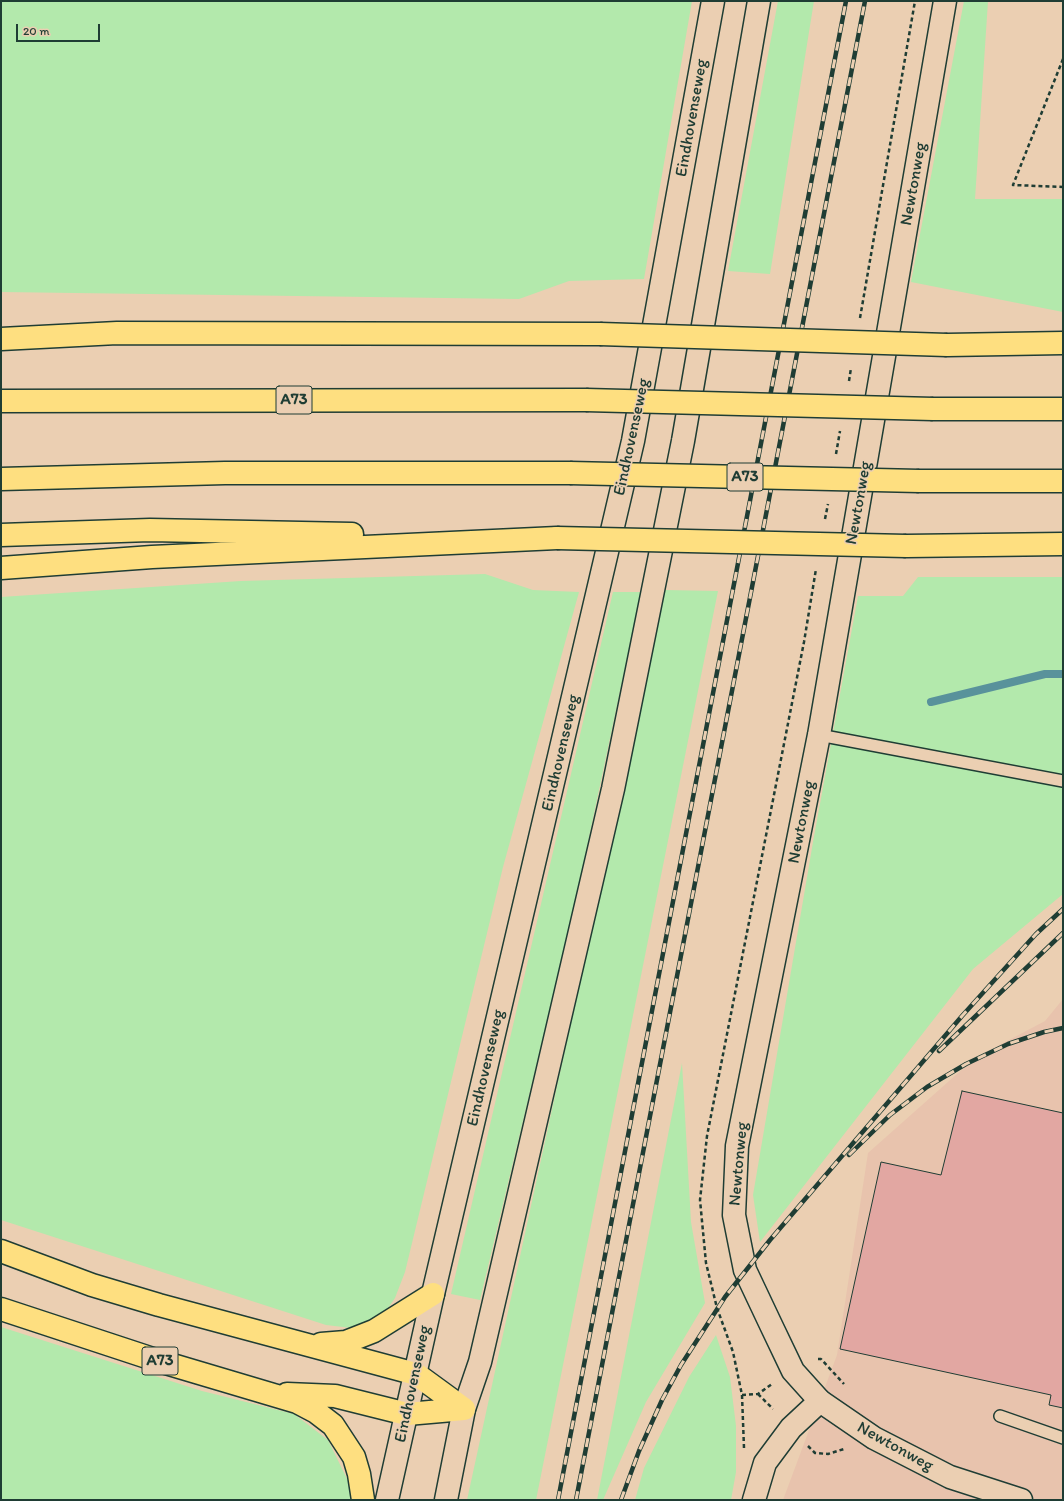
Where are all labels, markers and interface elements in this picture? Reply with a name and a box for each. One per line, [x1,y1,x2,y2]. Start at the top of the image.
scale bar [18,16,102,42]
text: 20 m [23,24,50,38]
street label: Eindhovenseweg [672,57,712,179]
street label: Newtonweg [897,141,931,227]
street label: Eindhovenseweg [610,377,654,497]
road number: A73 [276,386,312,414]
street label: Newtonweg [842,460,876,546]
road number: A73 [727,463,763,491]
street label: Eindhovenseweg [538,693,584,813]
street label: Newtonweg [784,779,820,865]
street label: Eindhovenseweg [463,1008,509,1128]
street label: Newtonweg [725,1121,753,1207]
street label: Eindhovenseweg [391,1324,435,1444]
road number: A73 [142,1347,178,1375]
street label: Newtonweg [853,1418,937,1476]

